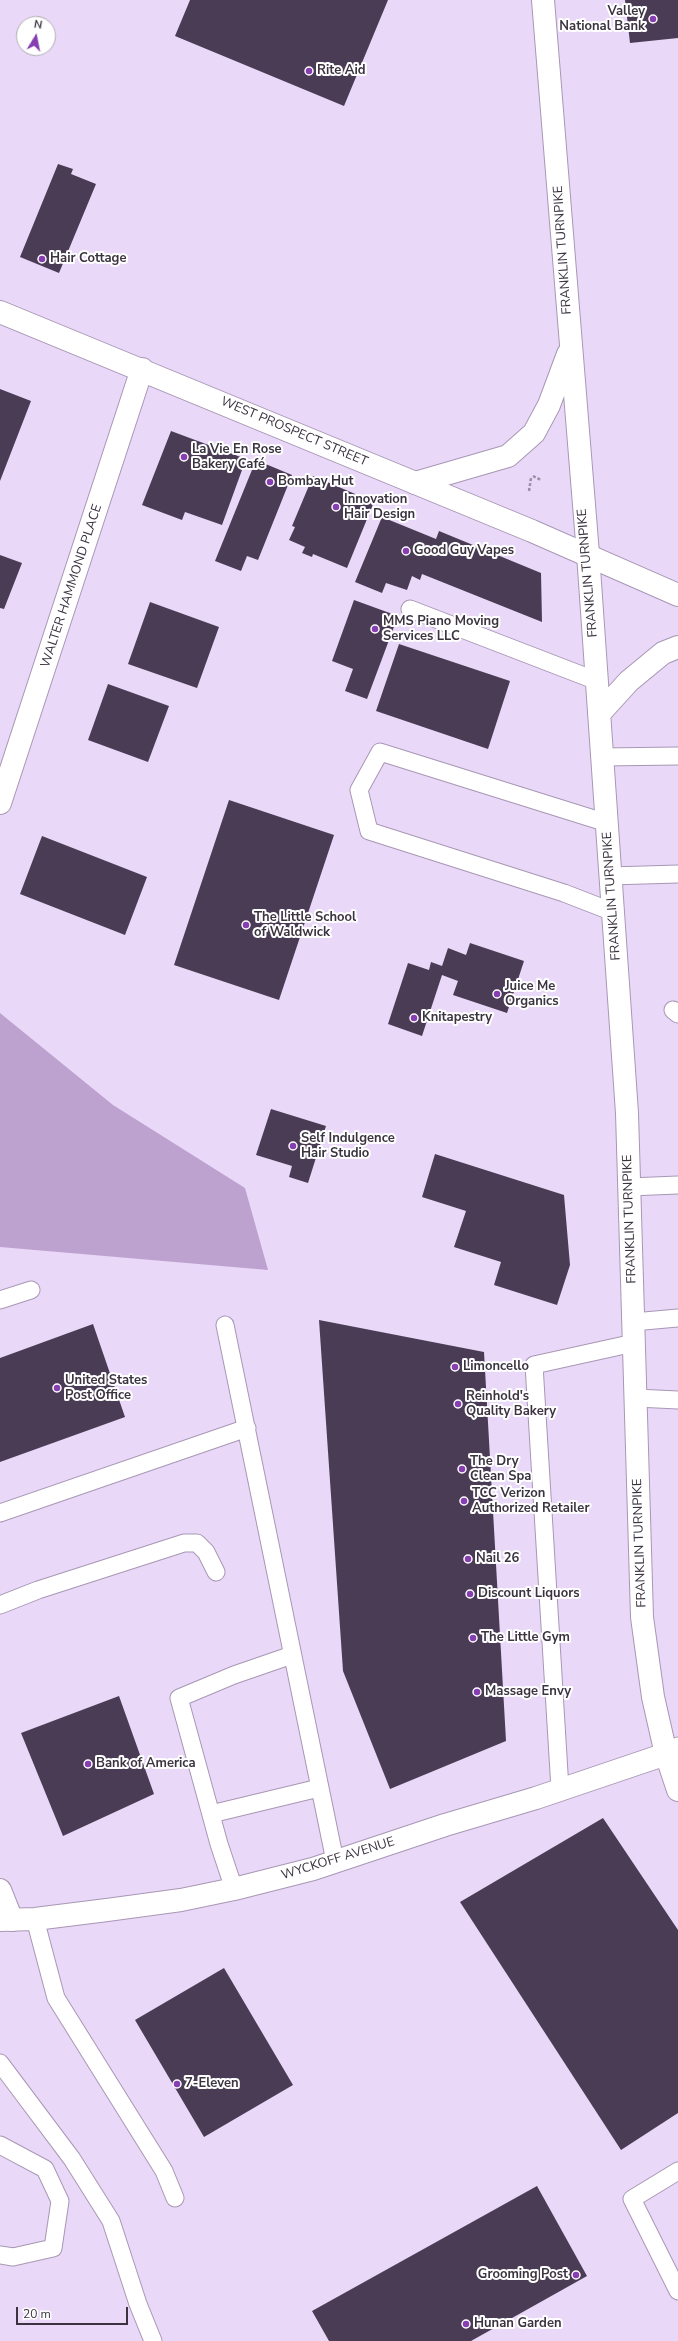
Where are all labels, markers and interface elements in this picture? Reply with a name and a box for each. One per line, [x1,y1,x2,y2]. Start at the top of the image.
place label: Valley National Bank [559,4,645,35]
marker: Valley National Bank [648,14,658,24]
north arrow [16,16,56,56]
text: N [33,17,43,33]
place label: Rite Aid [317,63,366,79]
marker: Rite Aid [304,66,314,76]
street label: FRANKLIN TURNPIKE [551,185,575,315]
place label: Hair Cottage [50,251,127,267]
marker: Hair Cottage [37,254,47,264]
street label: WEST PROSPECT STREET [218,394,370,470]
place label: La Vie En Rose Bakery Café [192,442,282,473]
marker: La Vie En Rose Bakery Café [179,452,189,462]
place label: Bombay Hut [278,474,354,490]
marker: Bombay Hut [265,477,275,487]
place label: Innovation Hair Design [344,492,415,523]
street label: WALTER HAMMOND PLACE [38,502,106,670]
marker: Innovation Hair Design [331,502,341,512]
street label: FRANKLIN TURNPIKE [575,508,601,638]
place label: Good Guy Vapes [414,543,514,559]
marker: Good Guy Vapes [401,546,411,556]
place label: MMS Piano Moving Services LLC [383,614,499,645]
marker: MMS Piano Moving Services LLC [370,624,380,634]
street label: FRANKLIN TURNPIKE [600,831,624,961]
place label: The Little School of Waldwick [254,910,356,941]
marker: The Little School of Waldwick [241,920,251,930]
place label: Juice Me Organics [505,979,559,1010]
marker: Juice Me Organics [492,989,502,999]
place label: Knitapestry [422,1010,492,1026]
marker: Knitapestry [409,1013,419,1023]
place label: Self Indulgence Hair Studio [301,1131,395,1162]
marker: Self Indulgence Hair Studio [288,1141,298,1151]
street label: FRANKLIN TURNPIKE [620,1154,640,1284]
place label: Limoncello [463,1359,529,1375]
marker: Limoncello [450,1362,460,1372]
place label: United States Post Office [65,1373,147,1404]
marker: United States Post Office [52,1383,62,1393]
place label: Reinhold's Quality Bakery [466,1389,556,1420]
marker: Reinhold's Quality Bakery [453,1399,463,1409]
place label: The Dry Clean Spa [470,1454,531,1485]
marker: The Dry Clean Spa [457,1464,467,1474]
street label: FRANKLIN TURNPIKE [630,1478,650,1608]
place label: TCC Verizon Authorized Retailer [472,1486,589,1517]
marker: TCC Verizon Authorized Retailer [459,1496,469,1506]
place label: Nail 26 [476,1551,519,1567]
marker: Nail 26 [463,1554,473,1564]
place label: Discount Liquors [478,1586,580,1602]
marker: Discount Liquors [465,1589,475,1599]
place label: The Little Gym [481,1630,570,1646]
marker: The Little Gym [468,1633,478,1643]
place label: Massage Envy [485,1684,571,1700]
marker: Massage Envy [472,1687,482,1697]
place label: Bank of America [96,1756,196,1772]
marker: Bank of America [83,1759,93,1769]
street label: WYCKOFF AVENUE [279,1834,397,1884]
place label: 7-Eleven [185,2076,239,2092]
marker: 7-Eleven [172,2079,182,2089]
place label: Grooming Post [478,2267,568,2283]
marker: Grooming Post [571,2270,581,2280]
scale bar [18,2299,130,2325]
text: 20 m [23,2306,51,2322]
place label: Hunan Garden [474,2316,562,2332]
marker: Hunan Garden [461,2319,471,2329]

